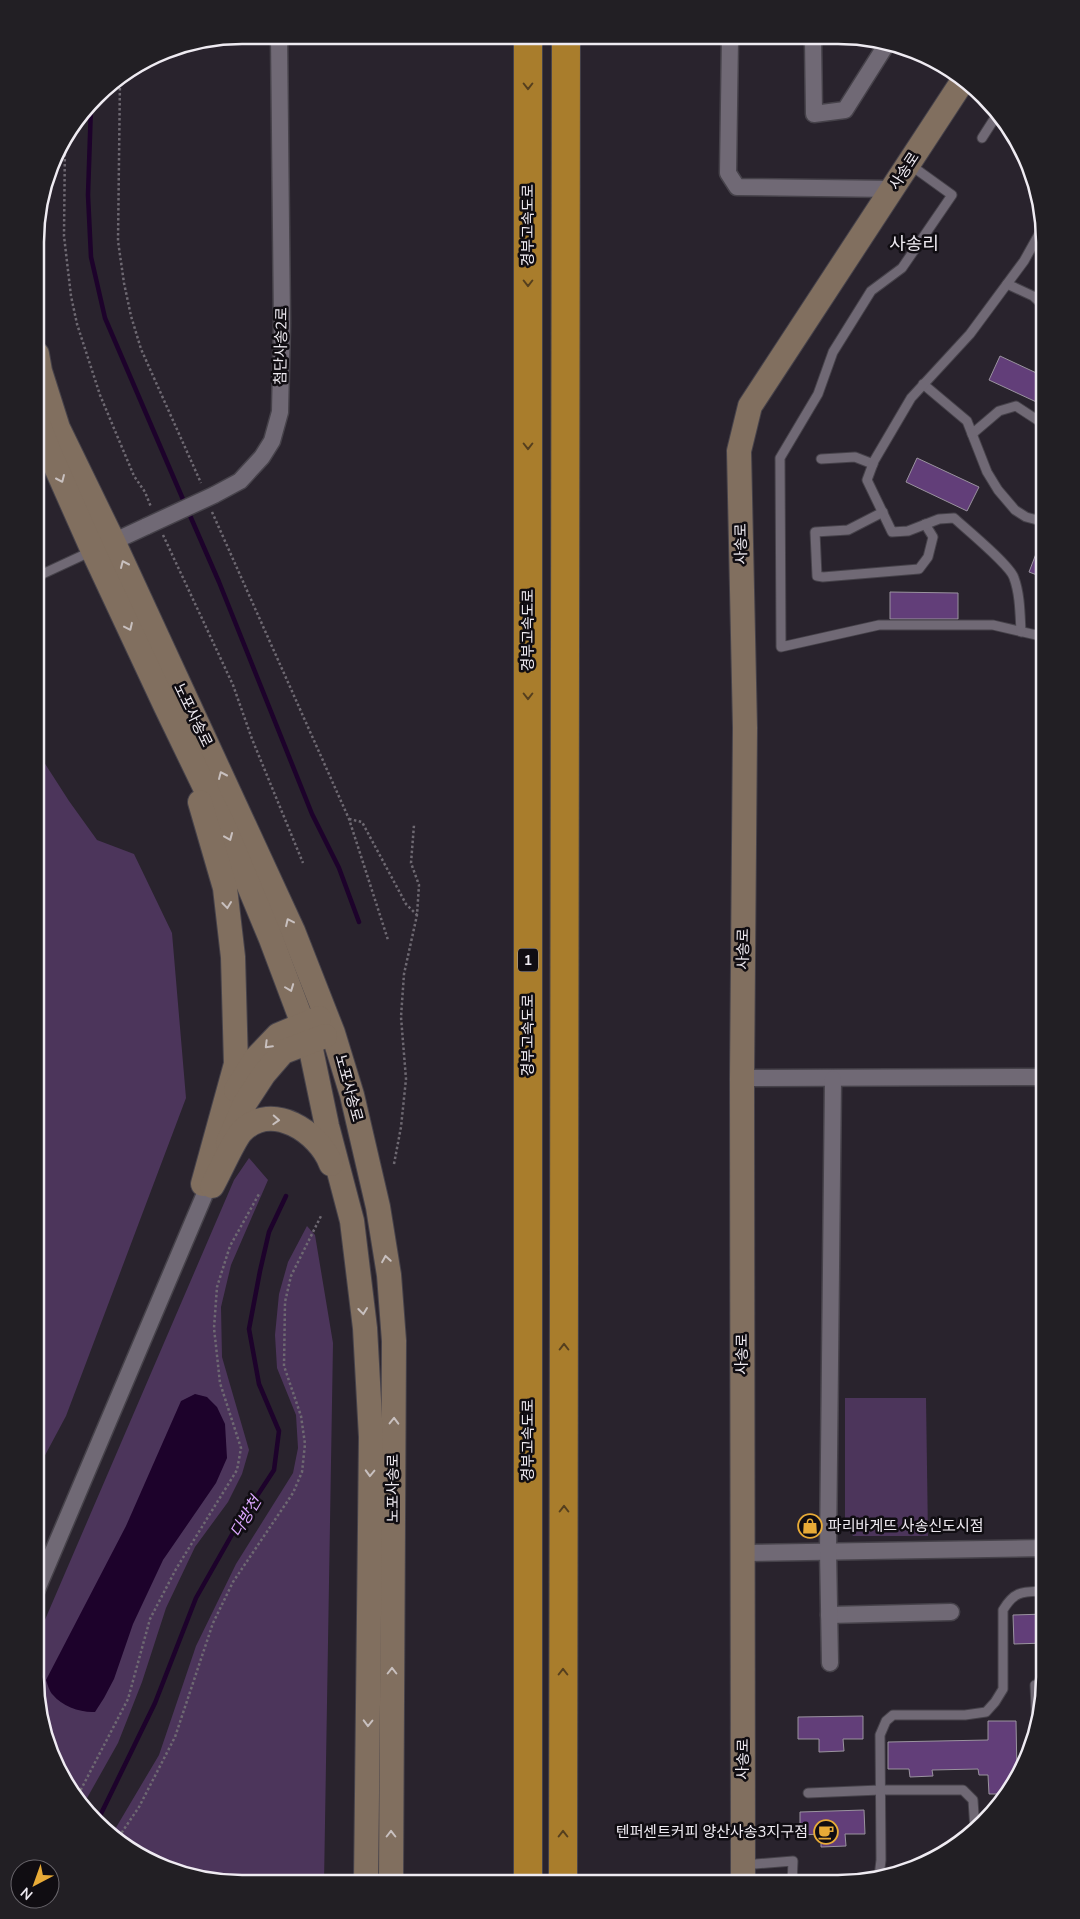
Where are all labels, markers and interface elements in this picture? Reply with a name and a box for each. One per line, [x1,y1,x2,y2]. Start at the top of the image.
one-way arrow [523,82,533,90]
street label: 사송로 [884,148,924,194]
street label: 경부고속도로 [518,184,538,266]
district label: 사송리 [889,232,939,256]
one-way arrow [523,280,533,287]
street label: 첨단사송2로 [270,307,292,385]
one-way arrow [523,442,533,450]
one-way arrow [55,474,66,483]
street label: 사송로 [731,523,751,565]
one-way arrow [119,560,130,569]
street label: 경부고속도로 [518,589,538,671]
one-way arrow [122,622,133,631]
street label: 노포사송로 [169,680,217,750]
one-way arrow [523,692,533,700]
one-way arrow [218,771,228,780]
one-way arrow [222,832,233,841]
one-way arrow [221,902,232,910]
one-way arrow [286,919,296,928]
street label: 사송로 [733,928,753,970]
road number: 1 [518,948,538,972]
one-way arrow [284,983,294,991]
street label: 경부고속도로 [518,994,538,1076]
one-way arrow [265,1039,274,1048]
street label: 노포사송로 [330,1052,368,1124]
one-way arrow [273,1115,281,1126]
one-way arrow [382,1255,392,1264]
one-way arrow [357,1307,368,1315]
street label: 사송로 [732,1333,752,1375]
one-way arrow [559,1343,569,1350]
street label: 경부고속도로 [518,1399,538,1481]
one-way arrow [389,1417,399,1425]
street label: 노포사송로 [383,1453,403,1523]
one-way arrow [365,1470,375,1477]
water label: 다방천 [225,1490,268,1542]
one-way arrow [559,1505,569,1513]
shop icon: 파리바게뜨 사송신도시점 [797,1513,823,1539]
place label: 파리바게뜨 사송신도시점 [828,1516,984,1536]
one-way arrow [387,1667,397,1675]
one-way arrow [558,1668,568,1676]
one-way arrow [362,1719,373,1727]
street label: 사송로 [733,1738,753,1780]
cafe icon: 텐퍼센트커피 양산사송3지구점 [813,1819,839,1845]
place label: 텐퍼센트커피 양산사송3지구점 [616,1822,808,1842]
one-way arrow [386,1830,396,1838]
one-way arrow [558,1830,568,1838]
north arrow [10,1859,60,1909]
text: N [17,1883,37,1904]

